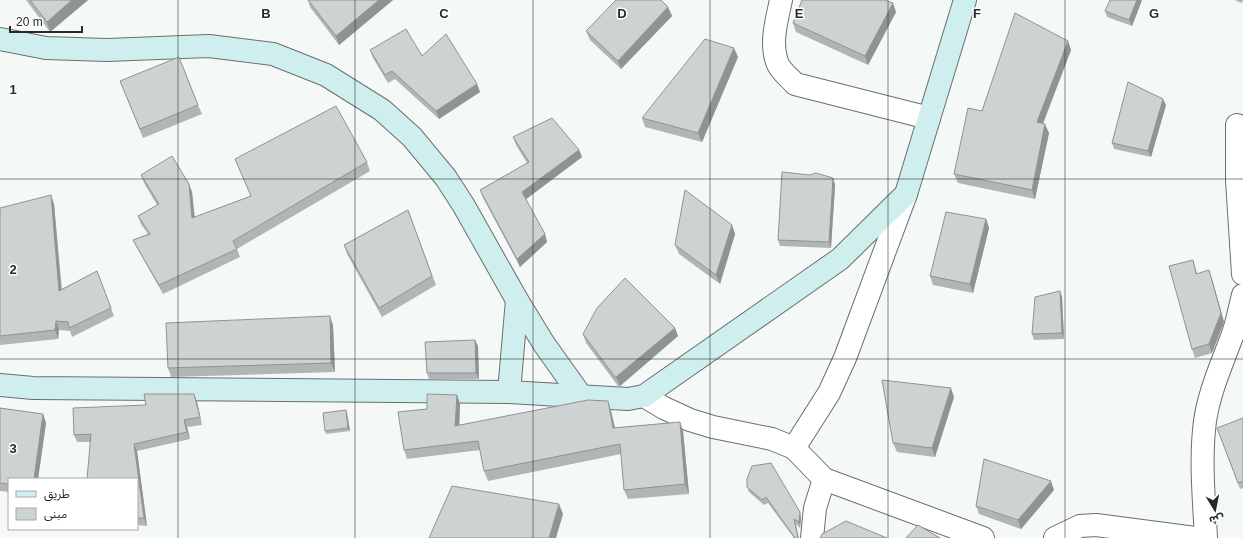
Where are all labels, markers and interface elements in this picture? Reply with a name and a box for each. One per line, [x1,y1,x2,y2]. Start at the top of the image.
text: B [261,6,271,21]
text: C [439,6,449,21]
text: D [617,6,627,21]
text: E [795,6,804,21]
text: F [973,6,981,21]
text: G [1149,6,1159,21]
scale bar [10,8,82,34]
text: 20 m [16,15,43,29]
text: 1 [9,82,17,97]
text: 2 [9,262,17,277]
text: 3 [9,441,17,456]
legend [8,478,138,530]
text: طريق [44,487,70,502]
north arrow [1195,490,1235,530]
text: مبنى [44,507,67,521]
text: ش [1208,512,1225,527]

